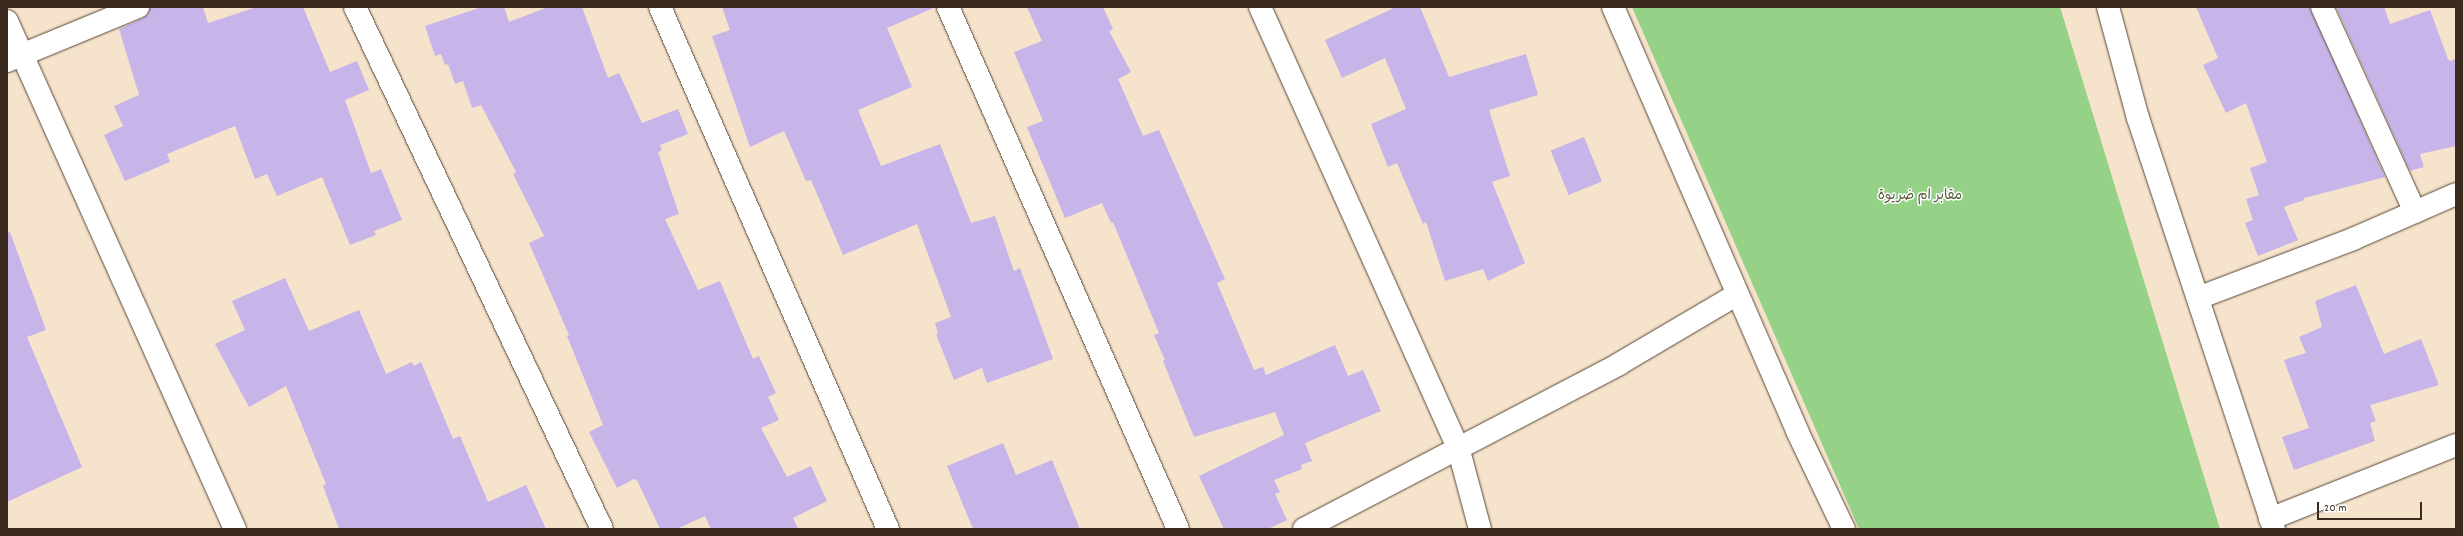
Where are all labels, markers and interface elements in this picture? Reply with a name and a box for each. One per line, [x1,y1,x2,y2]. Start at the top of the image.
park label: مقابر ام ضريوة [1878,188,1962,204]
scale bar [2319,494,2424,520]
text: 20 m [2324,500,2347,517]

